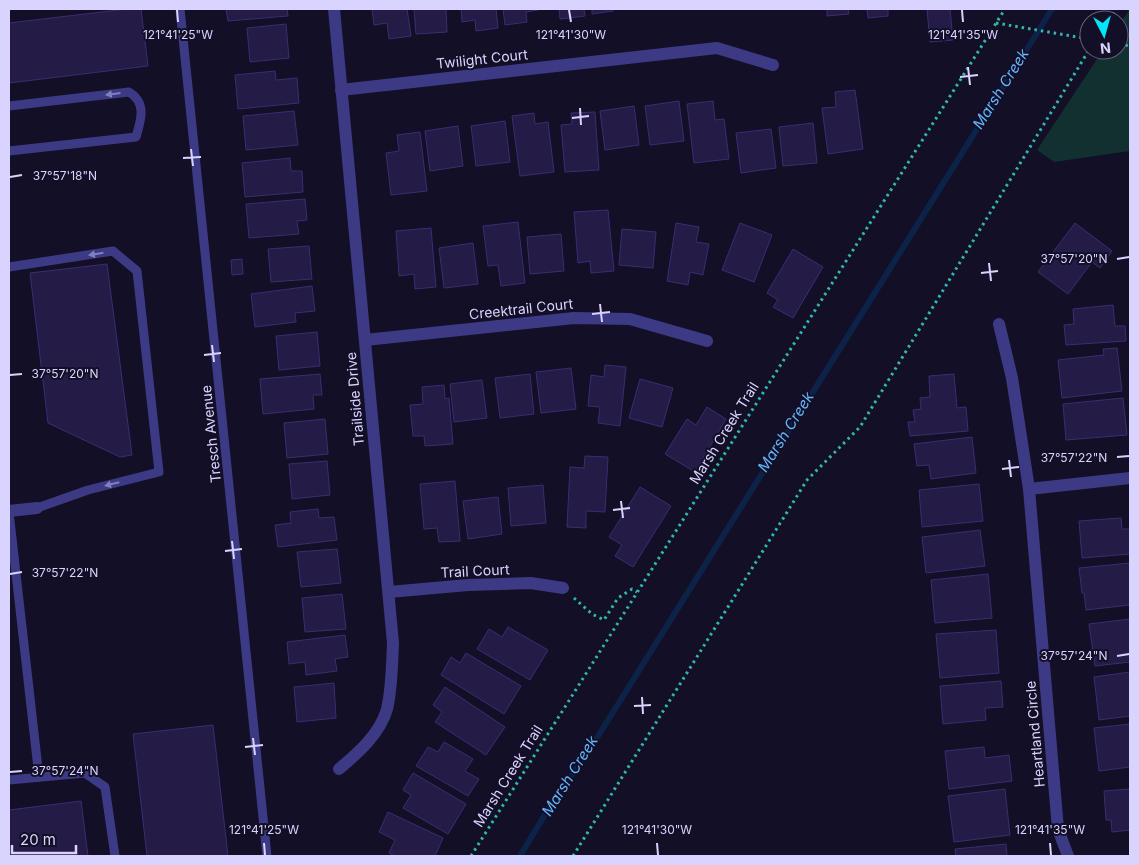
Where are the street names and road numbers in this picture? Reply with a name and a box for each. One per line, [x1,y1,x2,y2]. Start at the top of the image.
street label: Twilight Court [435,45,529,72]
street label: Creektrail Court [468,295,574,322]
street label: Trailside Drive [342,351,367,447]
street label: Marsh Creek Trail [685,379,762,487]
street label: Tresch Avenue [197,384,224,484]
street label: Trail Court [440,560,510,581]
street label: Heartland Circle [1021,680,1048,788]
street label: Marsh Creek Trail [469,722,546,830]

